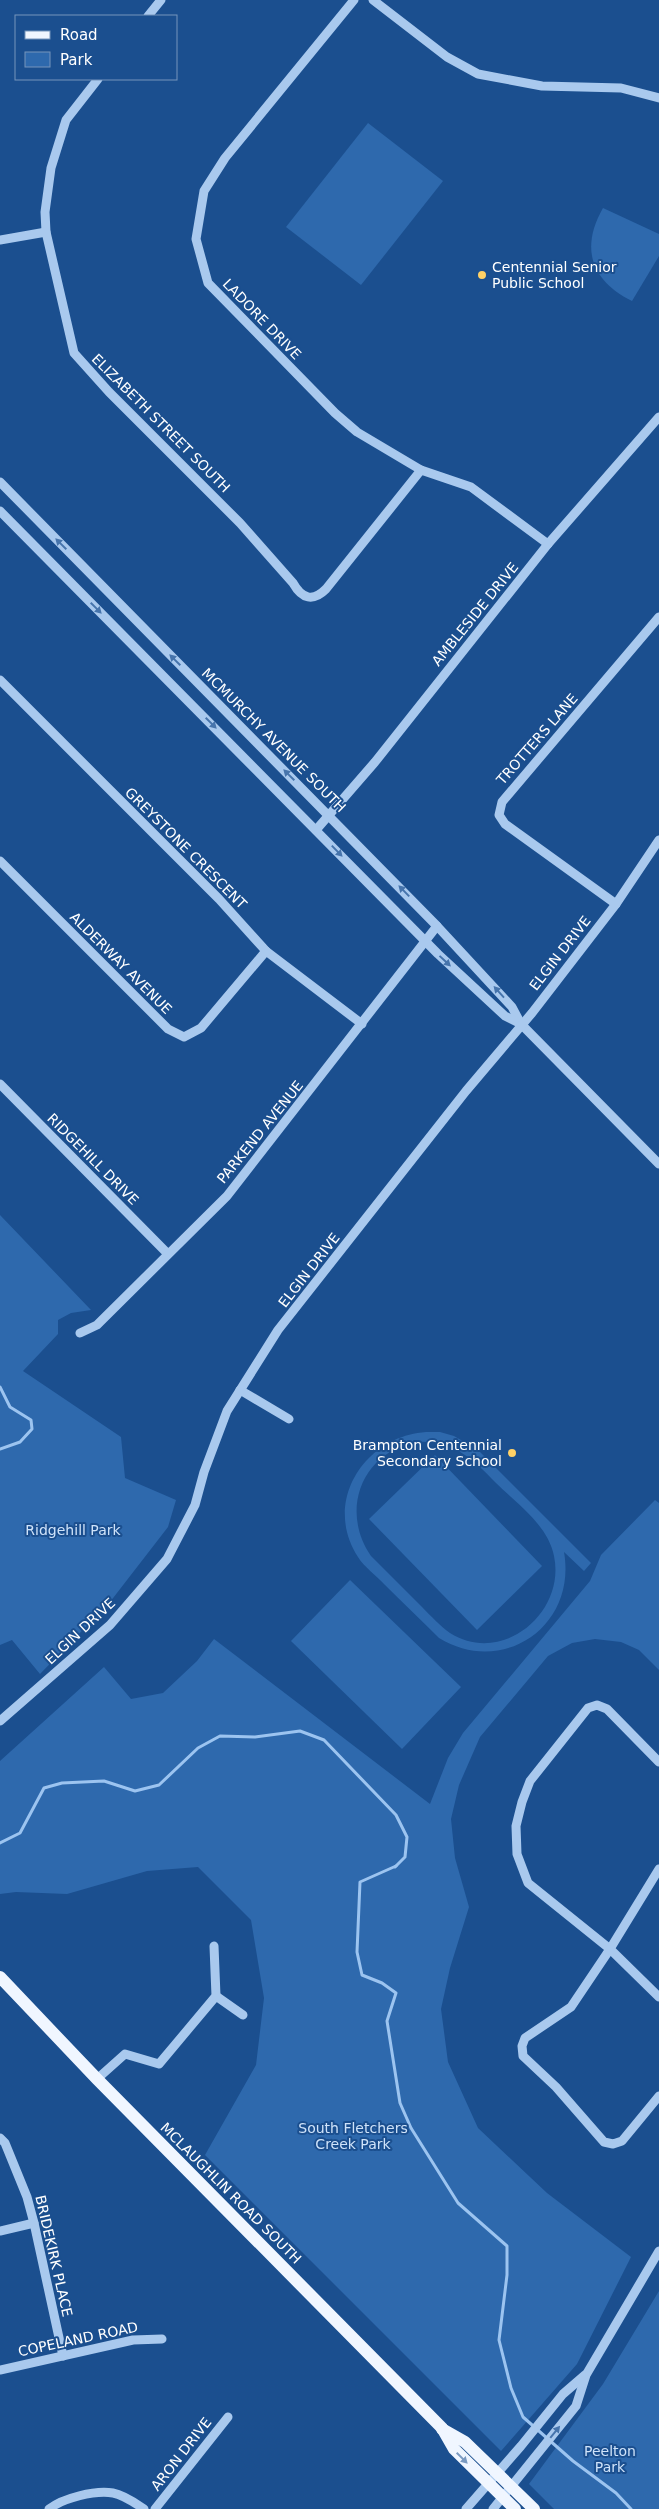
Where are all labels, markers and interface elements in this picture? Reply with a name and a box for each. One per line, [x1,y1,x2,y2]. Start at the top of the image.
legend [15,15,178,80]
text: Road [60,26,98,44]
text: Park [60,51,93,69]
place label: Centennial Senior Public School [492,259,617,291]
marker: Centennial Senior Public School [476,269,488,281]
street label: LADORE DRIVE [220,275,304,363]
street label: ELIZABETH STREET SOUTH [89,351,233,495]
one-way arrow [56,538,68,550]
street label: AMBLESIDE DRIVE [428,559,522,669]
one-way arrow [90,601,102,613]
one-way arrow [170,654,182,666]
street label: MCMURCHY AVENUE SOUTH [199,665,349,815]
street label: TROTTERS LANE [493,690,581,788]
one-way arrow [204,717,216,729]
one-way arrow [283,770,295,782]
street label: GREYSTONE CRESCENT [122,784,250,912]
one-way arrow [331,845,343,857]
one-way arrow [398,885,410,897]
street label: ALDERWAY AVENUE [67,909,175,1017]
street label: ELGIN DRIVE [526,913,594,993]
one-way arrow [439,955,451,967]
one-way arrow [493,986,505,998]
street label: PARKEND AVENUE [214,1078,306,1186]
street label: RIDGEHILL DRIVE [44,1110,142,1208]
street label: ELGIN DRIVE [275,1230,343,1310]
place label: Brampton Centennial Secondary School [353,1437,502,1469]
marker: Brampton Centennial Secondary School [506,1447,518,1459]
park label: Ridgehill Park [25,1522,122,1538]
street label: ELGIN DRIVE [42,1595,118,1667]
street label: MCLAUGHLIN ROAD SOUTH [157,2119,305,2267]
park label: South Fletchers Creek Park [298,2120,408,2152]
street label: BRIDEKIRK PLACE [32,2194,76,2318]
street label: COPELAND ROAD [17,2318,139,2360]
street label: ARON DRIVE [148,2414,214,2494]
one-way arrow [549,2426,560,2439]
park label: Peelton Park [584,2443,636,2475]
one-way arrow [456,2451,468,2463]

